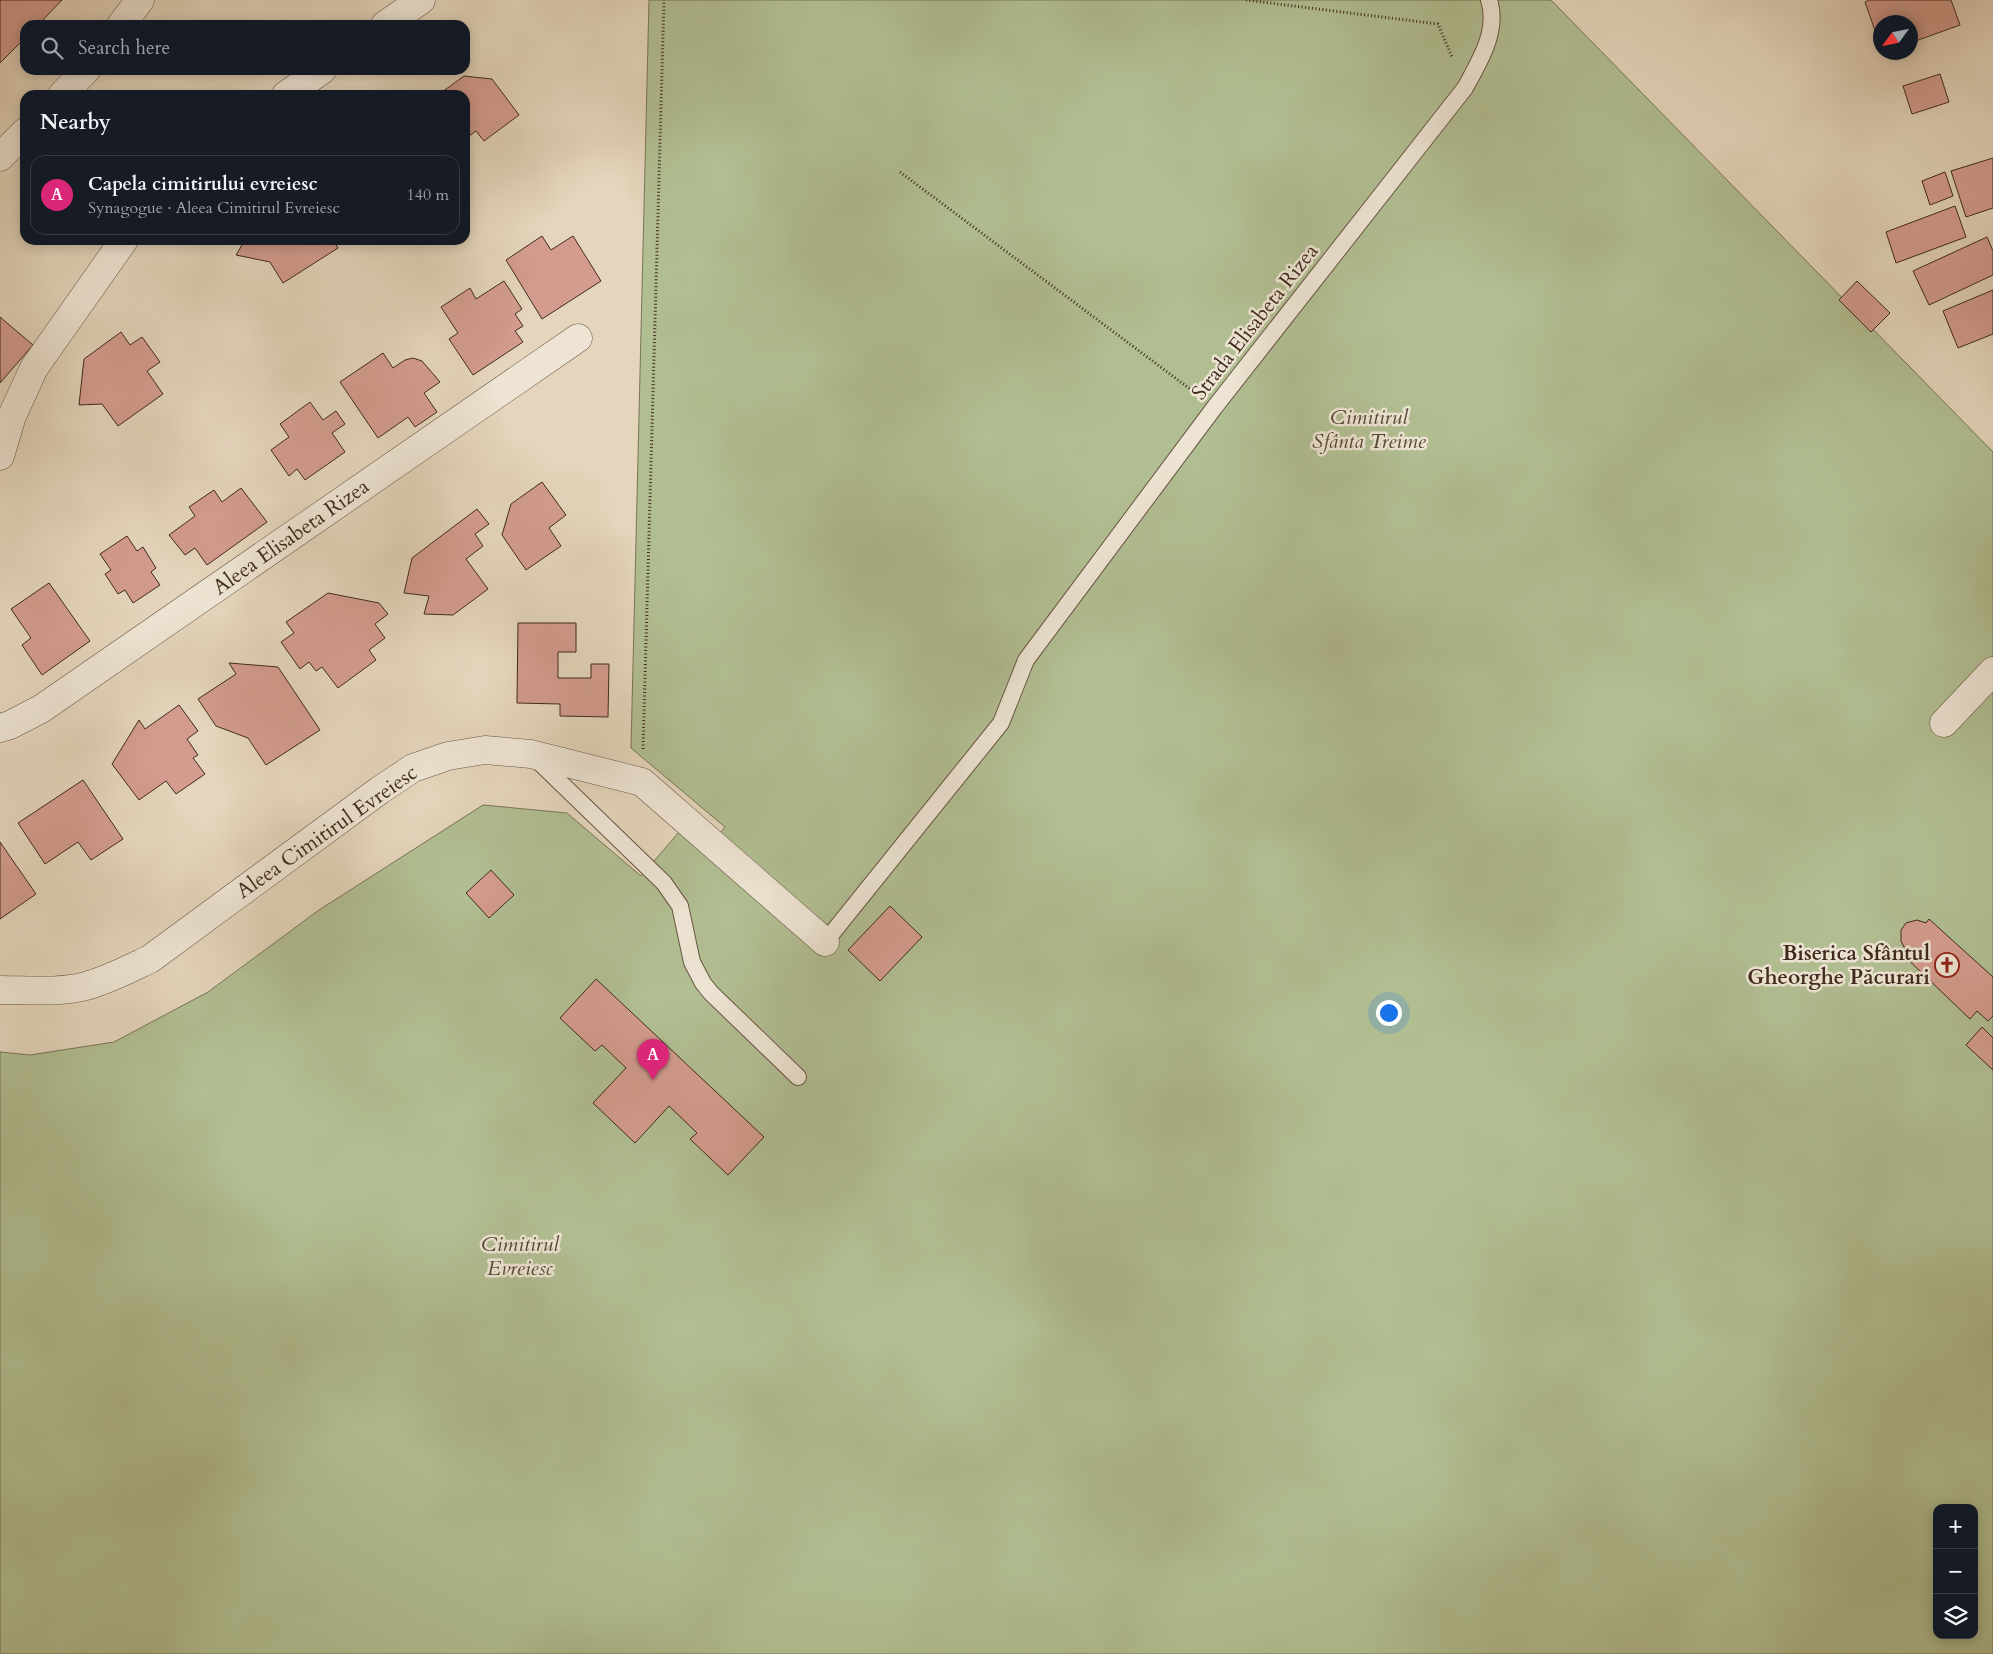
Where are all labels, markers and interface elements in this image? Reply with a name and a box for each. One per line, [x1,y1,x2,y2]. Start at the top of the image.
north arrow [1873,15,1918,60]
search box [20,20,470,75]
icon: search [38,34,66,62]
text: Search here [78,35,170,61]
text: Nearby [40,108,111,137]
text: Capela cimitirului evreiesc [88,171,318,197]
text: A [51,184,63,206]
text: 140 m [407,184,449,206]
text: Synagogue · Aleea Cimitirul Evreiesc [88,197,340,219]
street label: Strada Elisabeta Rizea [1185,238,1325,406]
park label: Cimitirul Sfânta Treime [1312,403,1427,456]
street label: Aleea Elisabeta Rizea [207,472,375,602]
street label: Aleea Cimitirul Evreiesc [231,758,423,906]
place label: Biserica Sfântul Gheorghe Păcurari [1747,939,1930,992]
church icon: Biserica Sfântul Gheorghe Păcurari [1934,952,1960,978]
your location [1376,1000,1402,1026]
pin: A [637,1039,669,1080]
park label: Cimitirul Evreiesc [481,1230,560,1283]
map controls [1933,1504,1978,1639]
button: + [1933,1504,1978,1549]
button: − [1933,1549,1978,1594]
button: layers [1933,1594,1978,1639]

